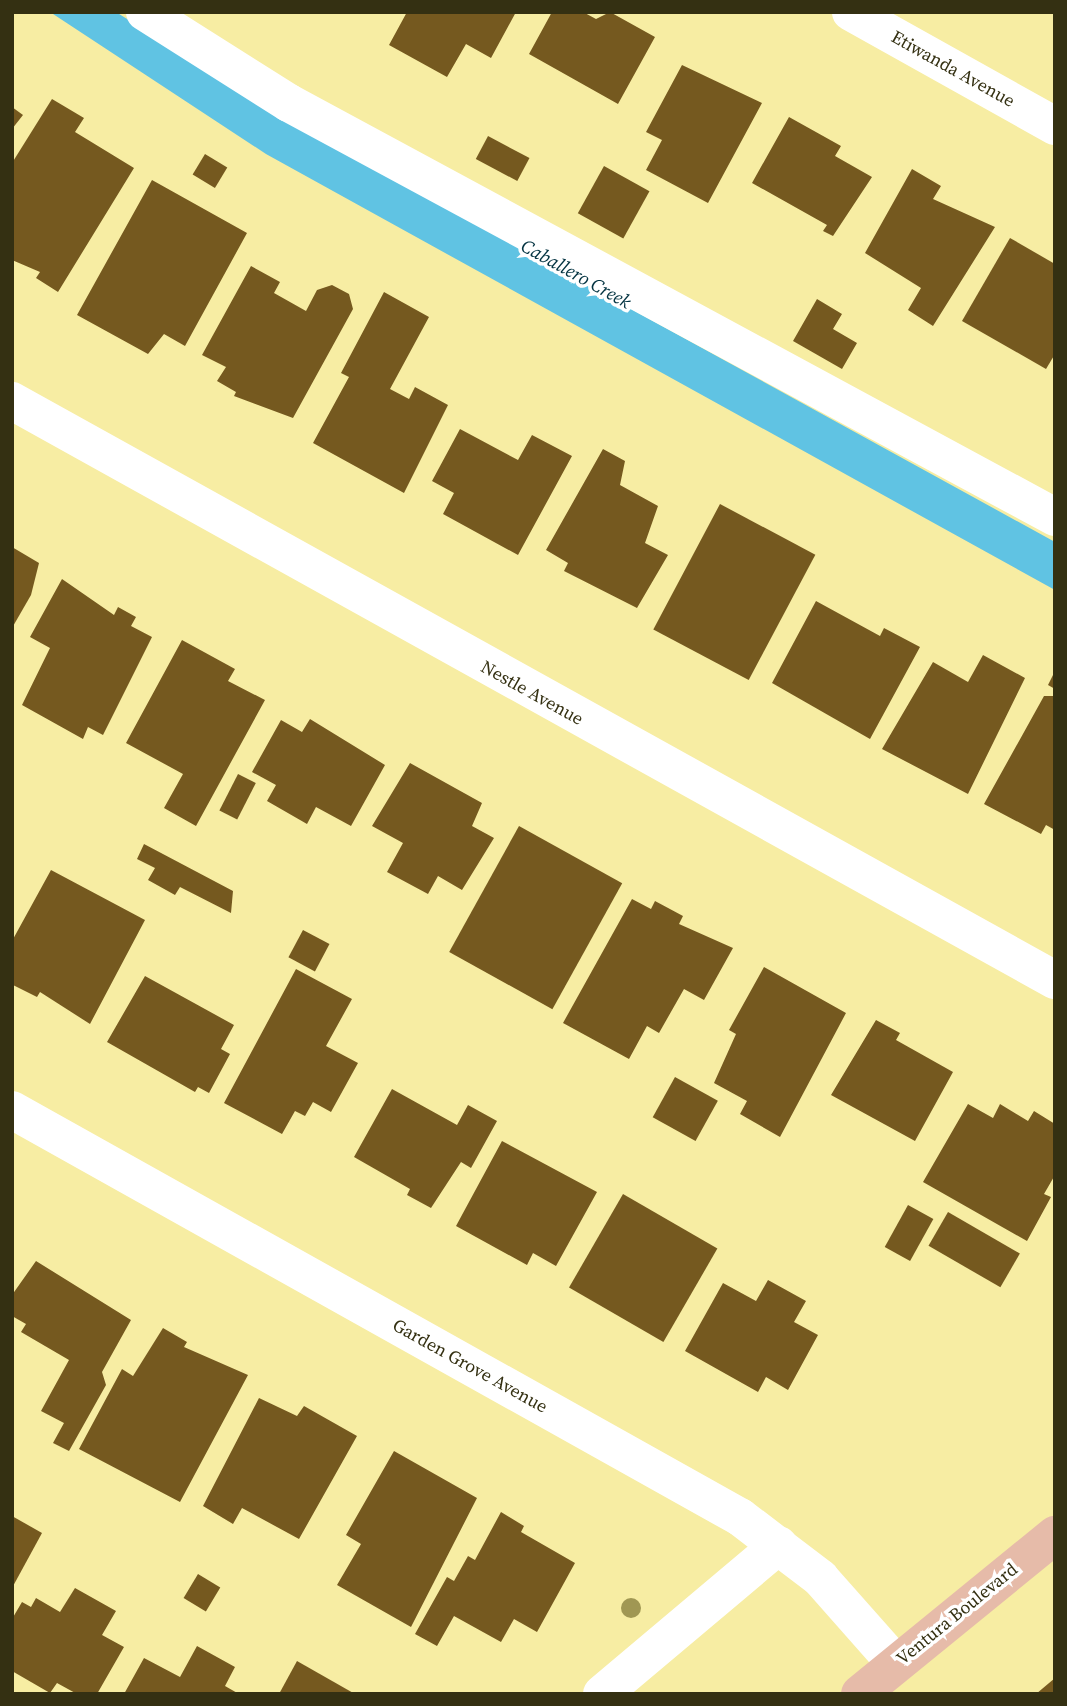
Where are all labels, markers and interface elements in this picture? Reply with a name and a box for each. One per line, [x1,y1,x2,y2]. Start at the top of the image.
street label: Etiwanda Avenue [888,26,1018,112]
water label: Caballero Creek [517,234,635,314]
street label: Nestle Avenue [477,656,587,730]
street label: Garden Grove Avenue [389,1314,551,1418]
street label: Ventura Boulevard [892,1559,1022,1669]

